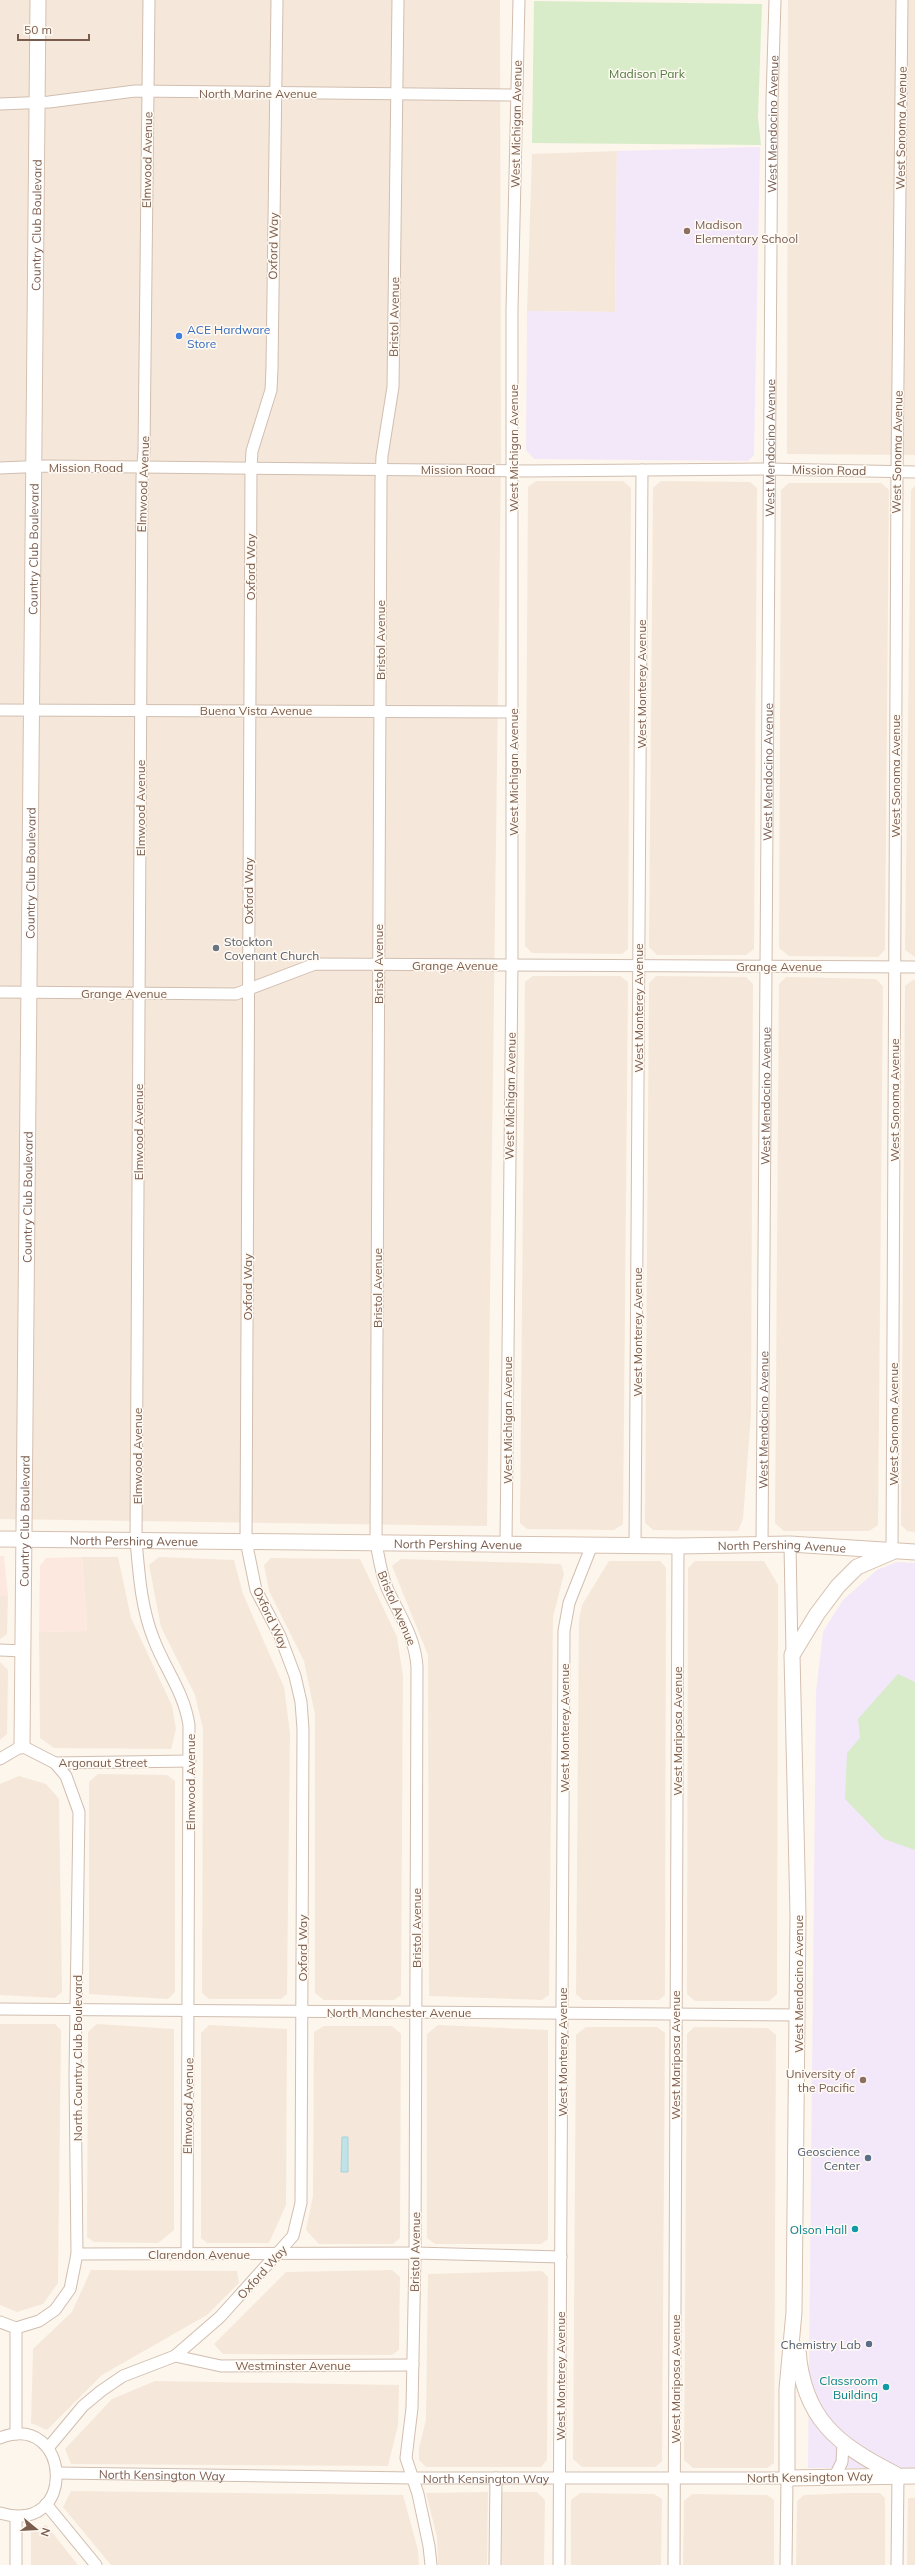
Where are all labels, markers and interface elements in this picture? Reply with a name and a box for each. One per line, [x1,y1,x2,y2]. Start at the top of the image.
scale bar [18,16,89,42]
text: 50 m [24,22,52,37]
street label: West Mendocino Avenue [764,55,781,193]
street label: West Michigan Avenue [507,60,525,188]
park label: Madison Park [609,66,686,81]
street label: West Sonoma Avenue [892,66,910,190]
street label: North Marine Avenue [199,86,317,101]
street label: Elmwood Avenue [139,112,155,208]
street label: Country Club Boulevard [28,159,44,291]
street label: Oxford Way [265,212,281,280]
place label: Madison Elementary School [695,217,798,246]
marker: Madison Elementary School [682,226,692,236]
street label: Bristol Avenue [386,277,402,357]
place label: ACE Hardware Store [187,322,270,351]
marker: ACE Hardware Store [174,331,184,341]
street label: West Mendocino Avenue [762,379,778,517]
street label: West Michigan Avenue [506,384,521,512]
street label: West Sonoma Avenue [888,390,906,514]
street label: Elmwood Avenue [134,435,152,533]
street label: Mission Road [49,460,123,475]
street label: Mission Road [421,462,495,477]
street label: Mission Road [792,462,866,478]
street label: Country Club Boulevard [25,483,41,615]
street label: Oxford Way [243,533,258,601]
street label: Bristol Avenue [373,600,388,680]
street label: West Monterey Avenue [634,619,649,749]
street label: Buena Vista Avenue [200,703,312,718]
street label: West Mendocino Avenue [759,703,775,841]
street label: West Michigan Avenue [506,708,521,836]
street label: West Sonoma Avenue [888,714,903,838]
street label: Elmwood Avenue [133,760,148,856]
street label: Country Club Boulevard [22,807,38,939]
street label: Oxford Way [241,857,256,925]
street label: Bristol Avenue [371,924,386,1004]
place label: Stockton Covenant Church [224,934,319,963]
marker: Stockton Covenant Church [211,943,221,953]
street label: West Monterey Avenue [631,943,646,1073]
street label: Grange Avenue [412,958,498,973]
street label: Grange Avenue [736,959,822,974]
street label: Grange Avenue [81,986,167,1001]
street label: West Mendocino Avenue [757,1027,773,1165]
street label: West Michigan Avenue [501,1032,519,1160]
street label: West Sonoma Avenue [887,1038,902,1162]
street label: Elmwood Avenue [131,1084,146,1180]
street label: Country Club Boulevard [19,1131,35,1263]
street label: Bristol Avenue [370,1248,385,1328]
street label: Oxford Way [240,1253,255,1321]
street label: West Monterey Avenue [630,1267,645,1397]
street label: West Mendocino Avenue [755,1351,771,1489]
street label: West Michigan Avenue [500,1356,515,1484]
street label: West Sonoma Avenue [886,1362,901,1486]
street label: Elmwood Avenue [130,1408,145,1504]
street label: Country Club Boulevard [16,1455,32,1587]
street label: North Pershing Avenue [70,1532,198,1549]
street label: North Pershing Avenue [394,1536,522,1552]
street label: North Pershing Avenue [718,1536,847,1555]
street label: Bristol Avenue [374,1568,420,1648]
street label: Oxford Way [250,1584,292,1652]
street label: West Monterey Avenue [557,1663,572,1793]
street label: West Mariposa Avenue [670,1666,685,1796]
street label: Elmwood Avenue [183,1734,198,1830]
street label: Argonaut Street [59,1755,147,1770]
street label: Bristol Avenue [409,1888,424,1968]
street label: Oxford Way [295,1914,310,1982]
street label: West Mendocino Avenue [791,1915,806,2053]
street label: North Country Club Boulevard [70,1975,85,2141]
street label: West Monterey Avenue [555,1987,570,2117]
street label: West Mariposa Avenue [668,1990,683,2120]
street label: North Manchester Avenue [327,2005,471,2020]
street label: Elmwood Avenue [180,2058,196,2154]
place label: University of the Pacific [786,2066,856,2095]
marker: University of the Pacific [858,2075,868,2085]
place label: Geoscience Center [797,2144,861,2173]
marker: Geoscience Center [863,2153,873,2163]
street label: Bristol Avenue [407,2212,423,2292]
place label: Olson Hall [790,2222,847,2237]
marker: Olson Hall [850,2224,860,2234]
street label: Oxford Way [234,2242,290,2302]
street label: Clarendon Avenue [148,2247,250,2262]
street label: West Monterey Avenue [553,2311,568,2441]
street label: West Mariposa Avenue [668,2314,683,2444]
place label: Chemistry Lab [781,2337,861,2352]
marker: Chemistry Lab [864,2339,874,2349]
street label: Westminster Avenue [235,2358,351,2373]
place label: Classroom Building [819,2373,878,2402]
marker: Classroom Building [881,2382,891,2392]
street label: North Kensington Way [99,2466,226,2483]
street label: North Kensington Way [747,2468,874,2486]
street label: North Kensington Way [423,2471,550,2486]
north arrow [16,2509,56,2549]
text: N [38,2526,53,2538]

